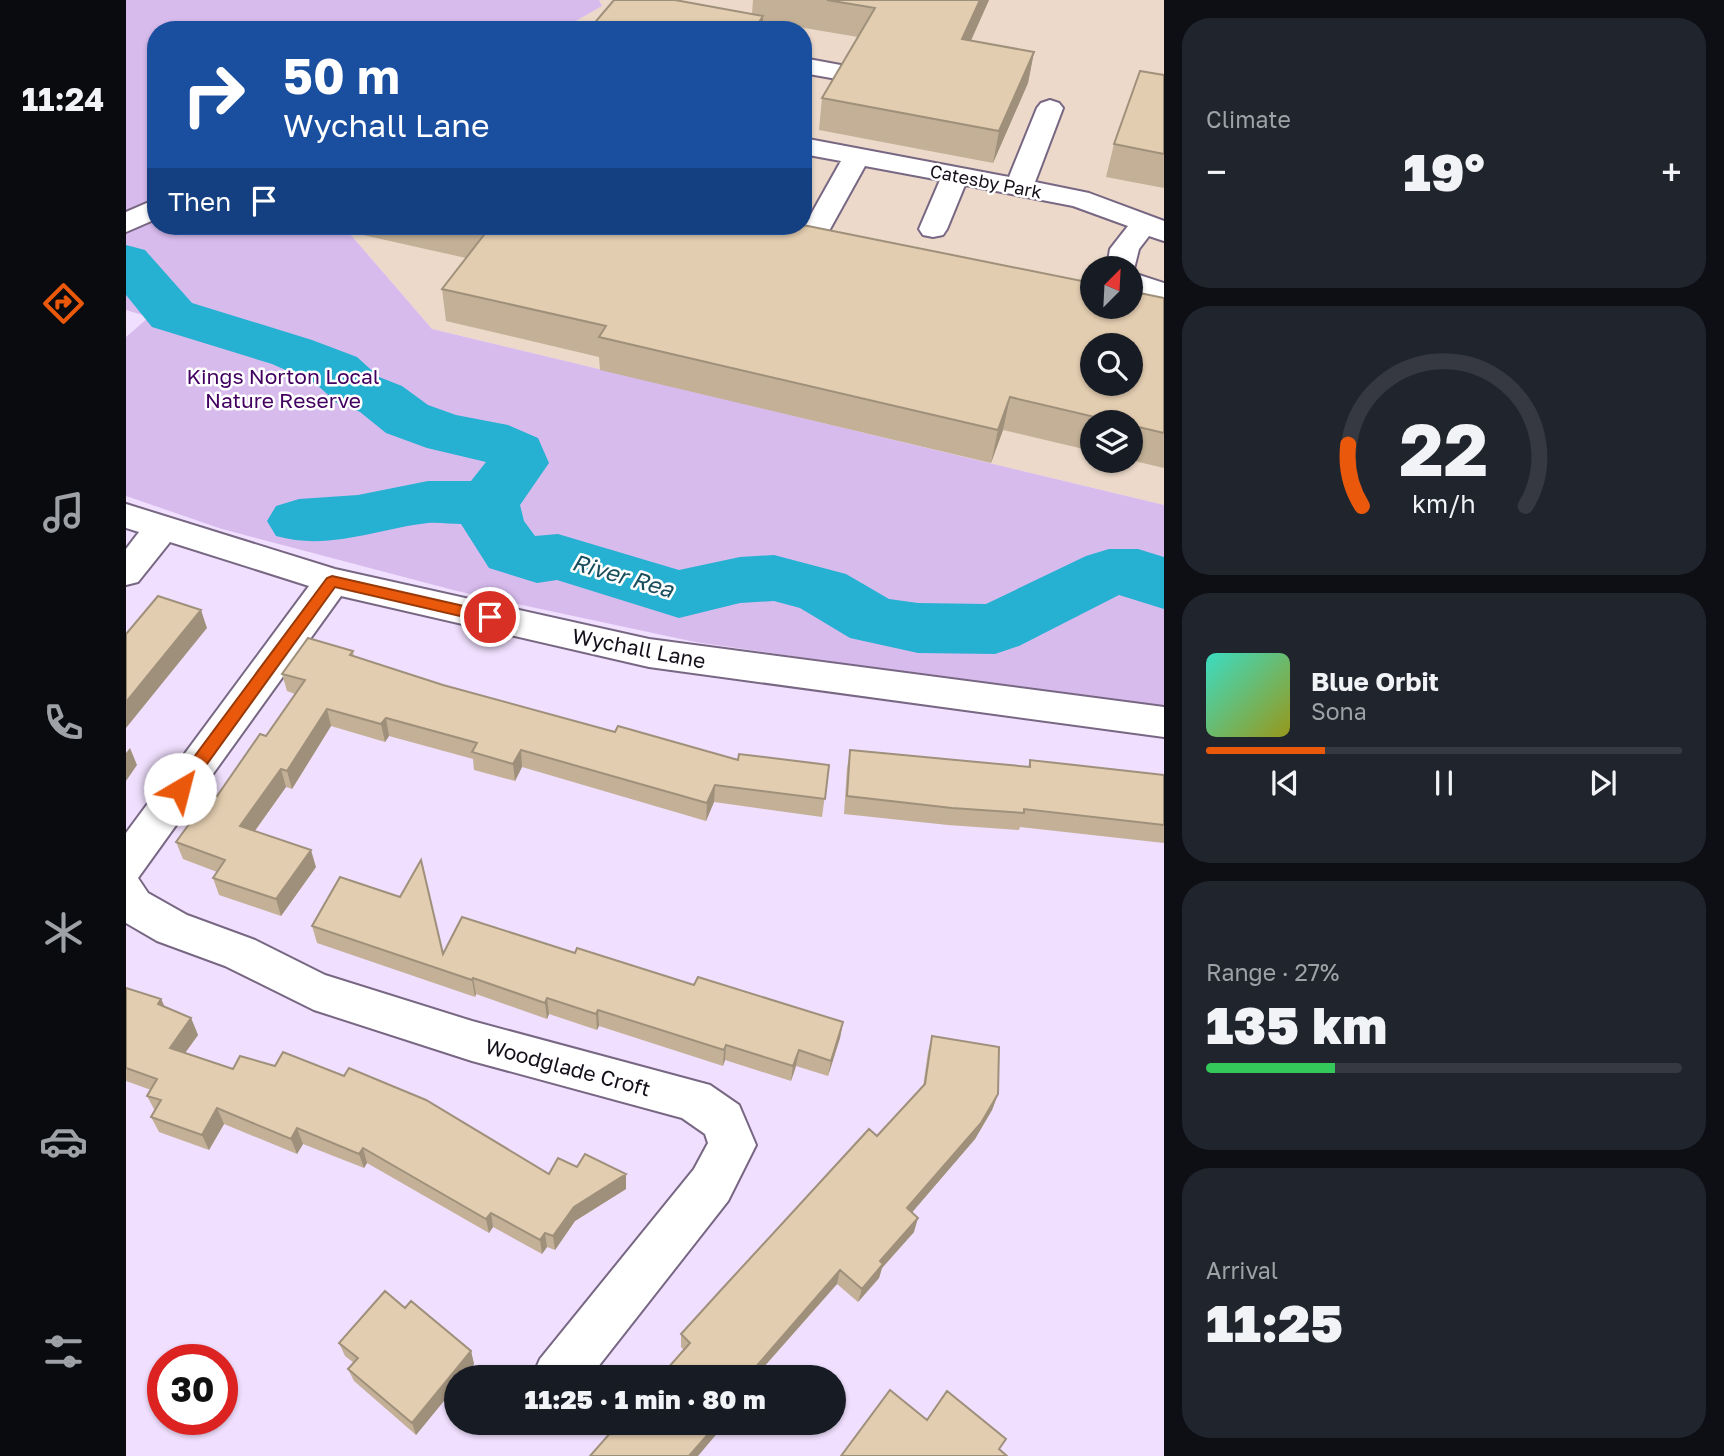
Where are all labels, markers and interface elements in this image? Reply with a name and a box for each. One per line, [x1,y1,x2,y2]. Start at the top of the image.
text: 50 m [283,46,400,105]
icon: right [168,49,259,140]
text: 11:24 [22,80,104,118]
text: Climate [1206,105,1291,133]
text: Wychall Lane [283,106,490,144]
text: 19° [1403,140,1485,202]
text: − [1206,149,1227,194]
text: + [1661,149,1682,194]
street label: Catesby Park [928,159,1044,203]
icon: arrive [245,182,283,220]
text: Then [168,186,231,217]
north arrow [1080,256,1143,318]
map controls [1080,256,1143,473]
icon: directions [39,279,88,328]
button: search [1080,333,1143,396]
park label: Kings Norton Local Nature Reserve [186,363,380,413]
text: 22 [1400,406,1488,493]
button: layers [1080,410,1143,473]
icon: music [39,488,88,537]
text: km/h [1412,488,1476,519]
water label: River Rea [569,547,678,603]
pin [460,587,520,647]
icon: arrive [471,598,509,636]
street label: Wychall Lane [570,622,708,674]
text: Blue Orbit [1311,666,1439,697]
text: Sona [1311,697,1367,725]
icon: phone [39,698,88,747]
position arrow [143,752,217,826]
icon: previous [1266,764,1304,802]
icon: pause [1425,764,1463,802]
icon: next [1584,764,1622,802]
icon: climate [39,908,88,957]
text: Range · 27% [1206,958,1339,986]
text: 135 km [1206,993,1387,1055]
street label: Woodglade Croft [482,1032,654,1102]
icon: car [39,1117,88,1166]
text: Arrival [1206,1256,1278,1284]
text: 11:25 [1206,1291,1343,1353]
icon: filters [39,1327,88,1376]
speed limit sign: 30 [147,1344,238,1435]
text: 11:25 · 1 min · 80 m [524,1384,766,1415]

